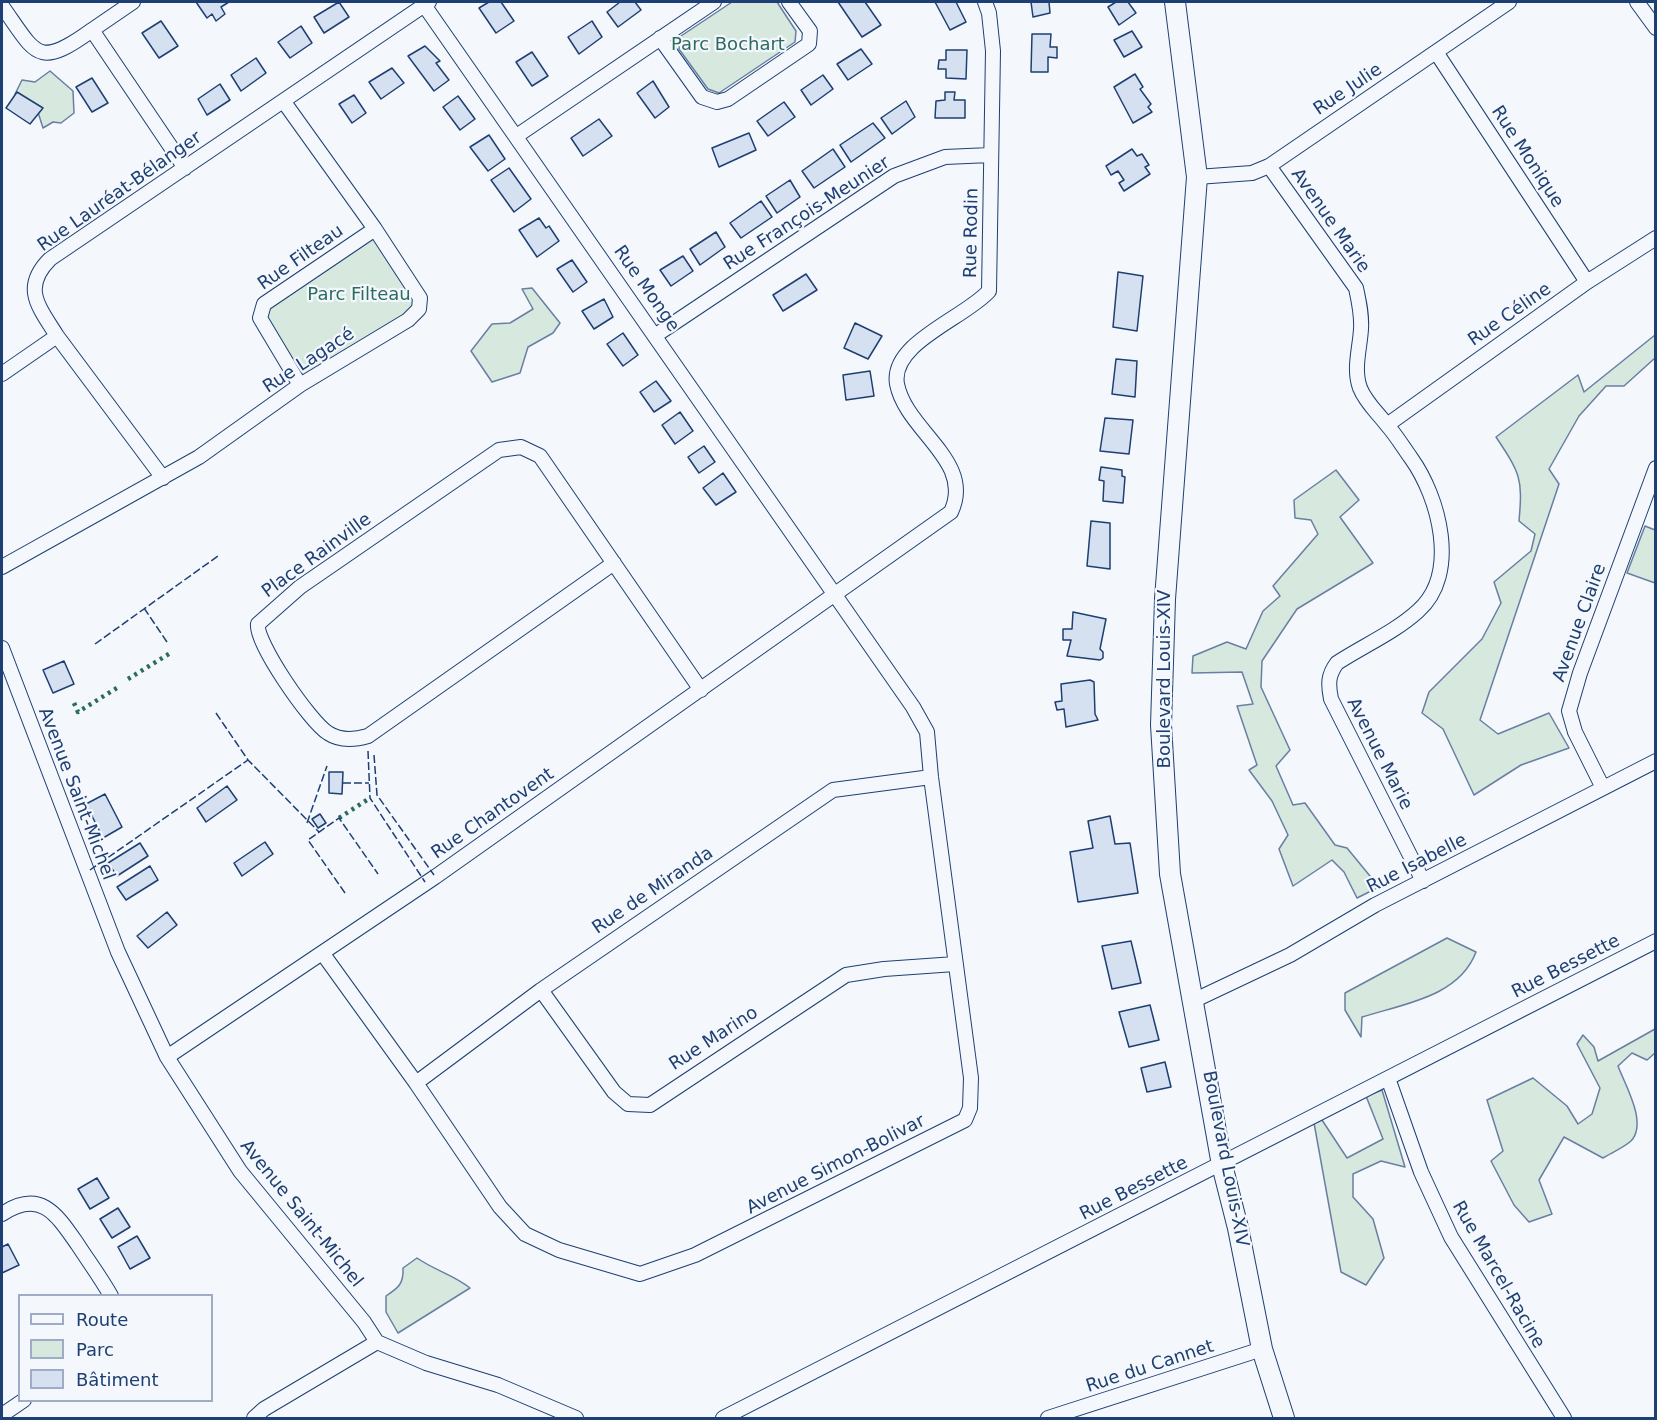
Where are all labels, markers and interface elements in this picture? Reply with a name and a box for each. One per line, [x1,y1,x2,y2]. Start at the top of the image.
park label: Parc Bochart [671,34,785,56]
street label: Rue Julie [1310,59,1386,121]
street label: Rue Monique [1486,102,1568,212]
street label: Rue Lauréat-Bélanger [34,127,206,257]
street label: Rue François-Meunier [720,152,894,276]
street label: Avenue Marie [1286,165,1374,277]
street label: Rue Rodin [960,188,984,278]
street label: Rue Filteau [254,221,348,295]
street label: Rue Monge [608,242,684,336]
street label: Rue Céline [1464,279,1556,351]
park label: Parc Filteau [307,284,411,306]
street label: Rue Lagacé [259,324,359,398]
street label: Place Rainville [258,509,376,603]
street label: Avenue Claire [1549,561,1611,685]
street label: Boulevard Louis-XIV [1154,590,1176,768]
street label: Avenue Marie [1342,694,1416,814]
street label: Avenue Saint-Michel [33,705,119,883]
street label: Rue Chantovent [428,764,558,864]
street label: Rue Isabelle [1363,830,1471,898]
street label: Rue de Miranda [589,843,717,939]
street label: Rue Bessette [1508,931,1624,1003]
street label: Rue Marino [666,1002,762,1076]
street label: Boulevard Louis-XIV [1197,1069,1253,1249]
street label: Avenue Simon-Bolivar [743,1111,929,1219]
street label: Avenue Saint-Michel [235,1136,367,1292]
street label: Rue Bessette [1076,1153,1192,1225]
street label: Rue Marcel-Racine [1447,1198,1549,1352]
legend [18,1294,213,1402]
text: Route [76,1309,128,1330]
street label: Rue du Cannet [1083,1336,1217,1398]
text: Parc [76,1339,114,1360]
text: Bâtiment [76,1369,159,1390]

